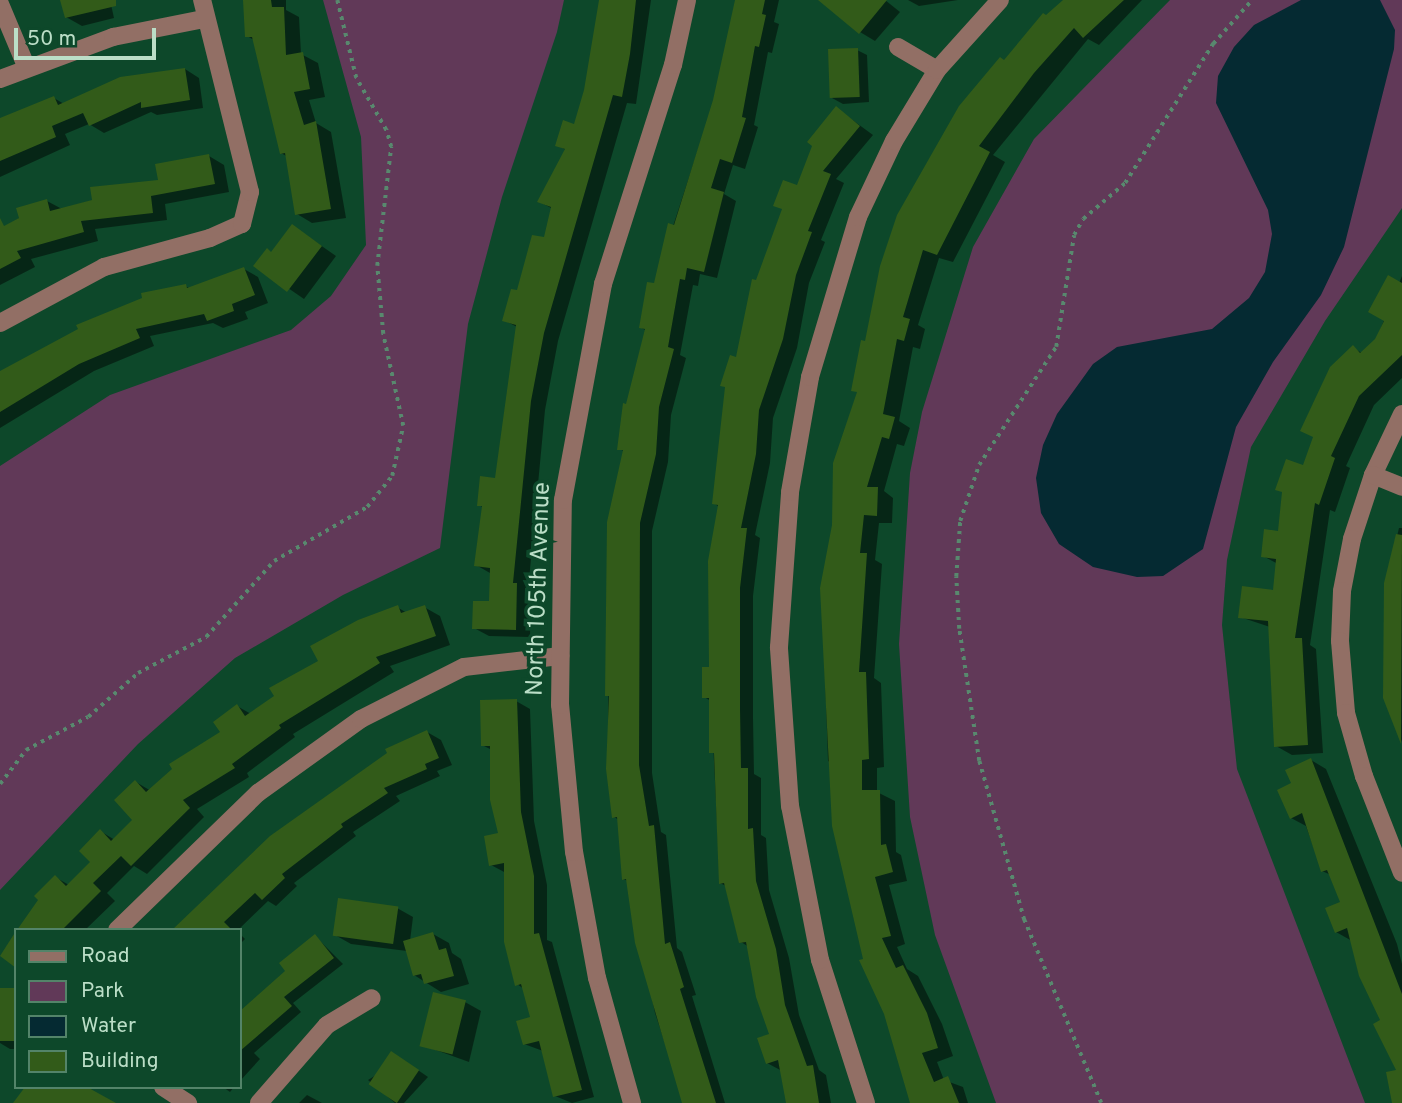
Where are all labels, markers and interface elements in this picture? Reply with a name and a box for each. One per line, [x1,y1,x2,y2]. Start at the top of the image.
scale bar [18,14,159,58]
text: 50 m [27,26,76,53]
street label: North 105th Avenue [522,481,558,697]
legend [14,928,242,1089]
text: Road [81,943,130,970]
text: Park [81,978,124,1005]
text: Water [81,1013,136,1040]
text: Building [81,1048,159,1075]

